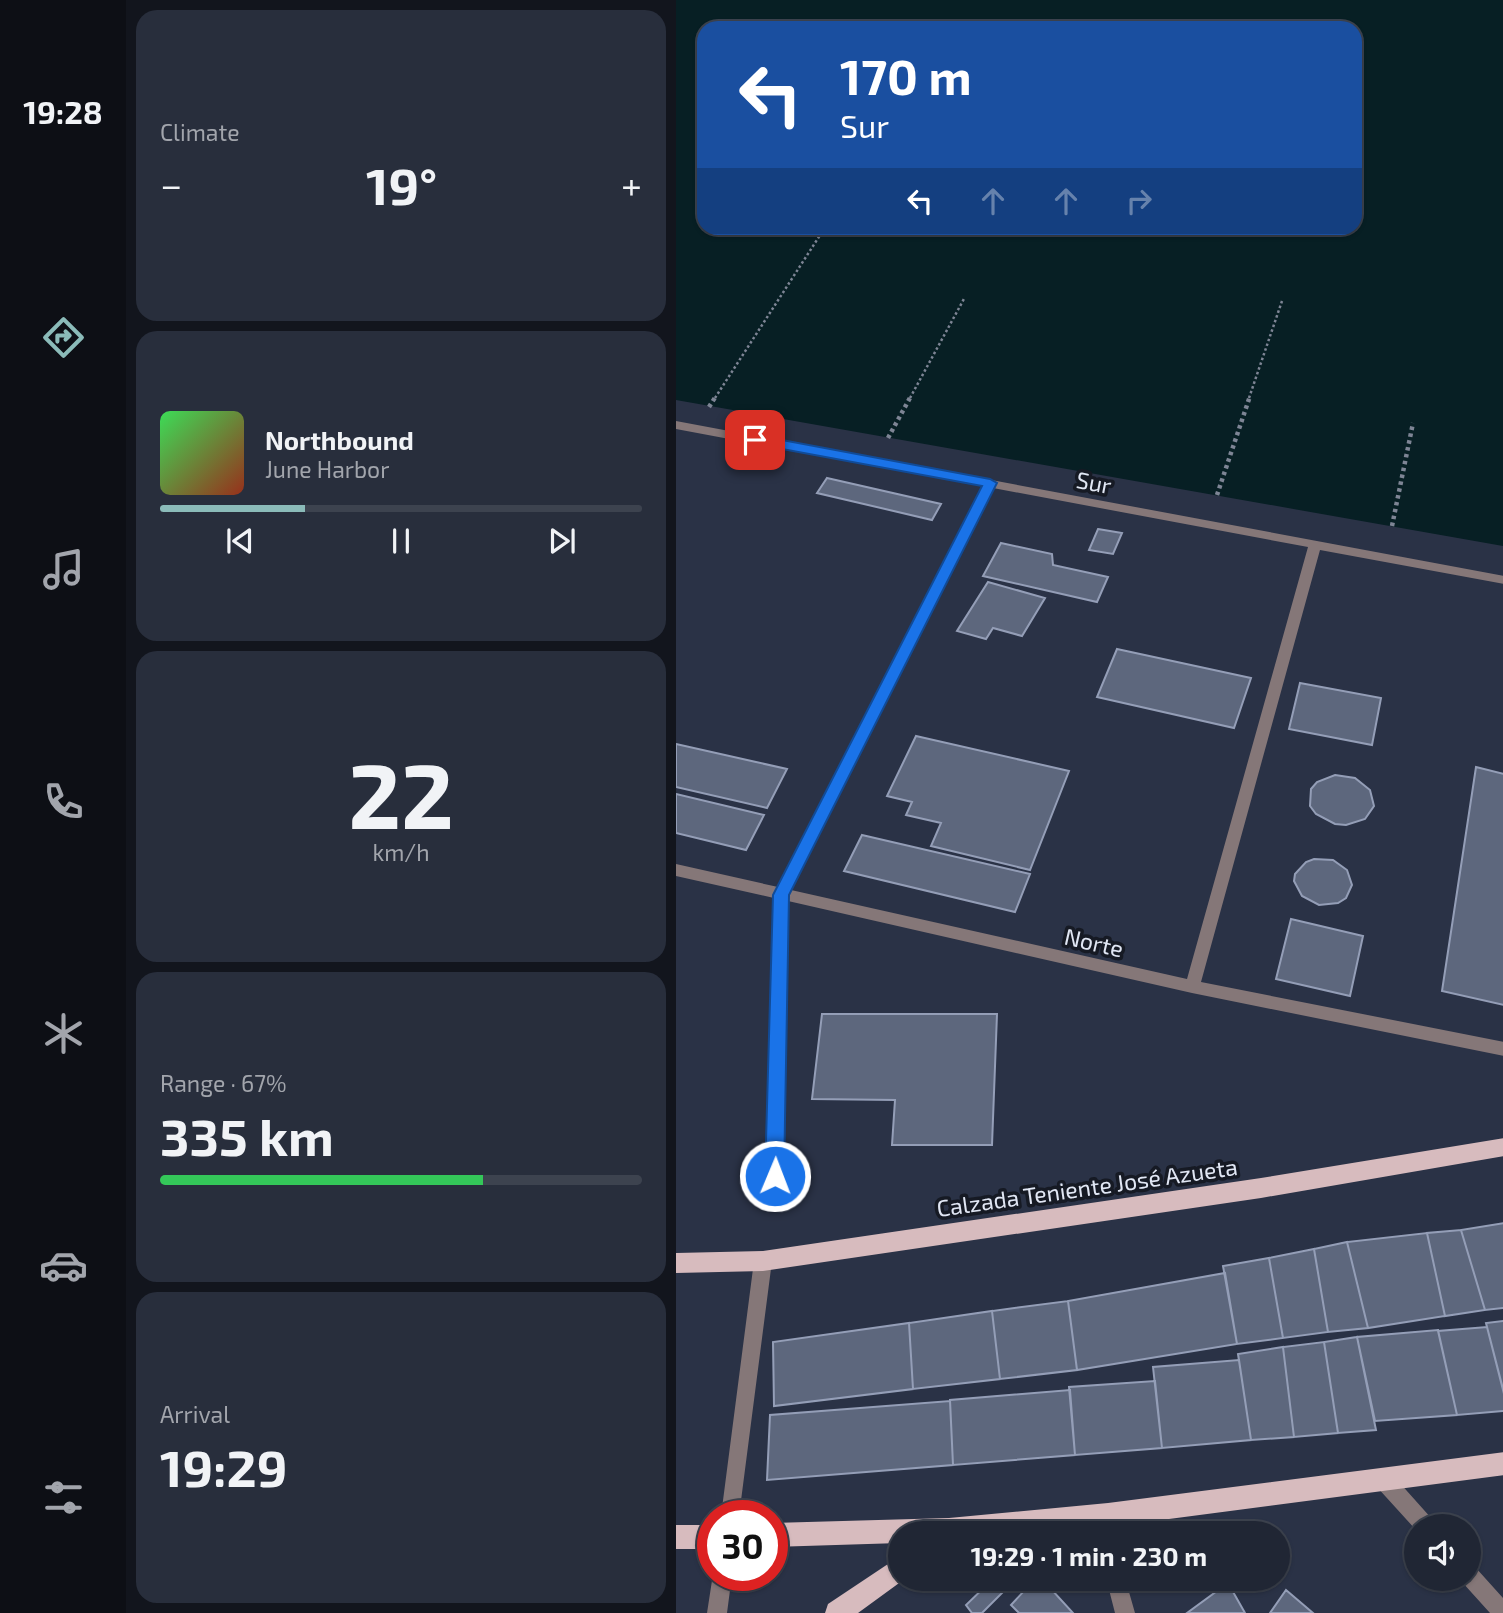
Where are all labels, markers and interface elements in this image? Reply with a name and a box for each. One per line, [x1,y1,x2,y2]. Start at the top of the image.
text: 170 m [840,46,972,105]
icon: left [725,49,816,140]
text: 19:28 [23,92,103,130]
text: Sur [840,106,889,144]
text: Climate [160,118,240,146]
text: 19° [366,153,437,215]
text: − [160,161,182,207]
text: + [621,161,642,207]
icon: left [901,182,939,220]
icon: ahead [974,182,1012,220]
icon: ahead [1047,182,1085,220]
icon: right [1120,182,1158,220]
icon: directions [39,313,88,362]
pin [725,410,785,470]
icon: arrive [736,421,774,459]
text: Northbound [265,424,414,455]
text: June Harbor [265,455,389,483]
street label: Sur [1074,465,1114,499]
icon: previous [221,522,259,560]
icon: pause [382,522,420,560]
icon: next [543,522,581,560]
icon: music [39,545,88,594]
text: 22 [348,738,454,847]
icon: phone [39,777,88,826]
text: km/h [372,838,430,866]
street label: Norte [1062,922,1126,962]
icon: climate [39,1009,88,1058]
text: Range · 67% [160,1069,286,1097]
text: 335 km [160,1104,334,1166]
position arrow [738,1139,812,1213]
street label: Calzada Teniente José Azueta [935,1152,1239,1222]
icon: car [39,1241,88,1290]
text: Arrival [160,1400,230,1428]
text: 19:29 [160,1435,287,1497]
icon: filters [39,1473,88,1522]
speed limit sign: 30 [697,1500,788,1591]
map controls [1404,1514,1481,1591]
button: sound [1404,1514,1481,1591]
text: 19:29 · 1 min · 230 m [971,1540,1207,1571]

